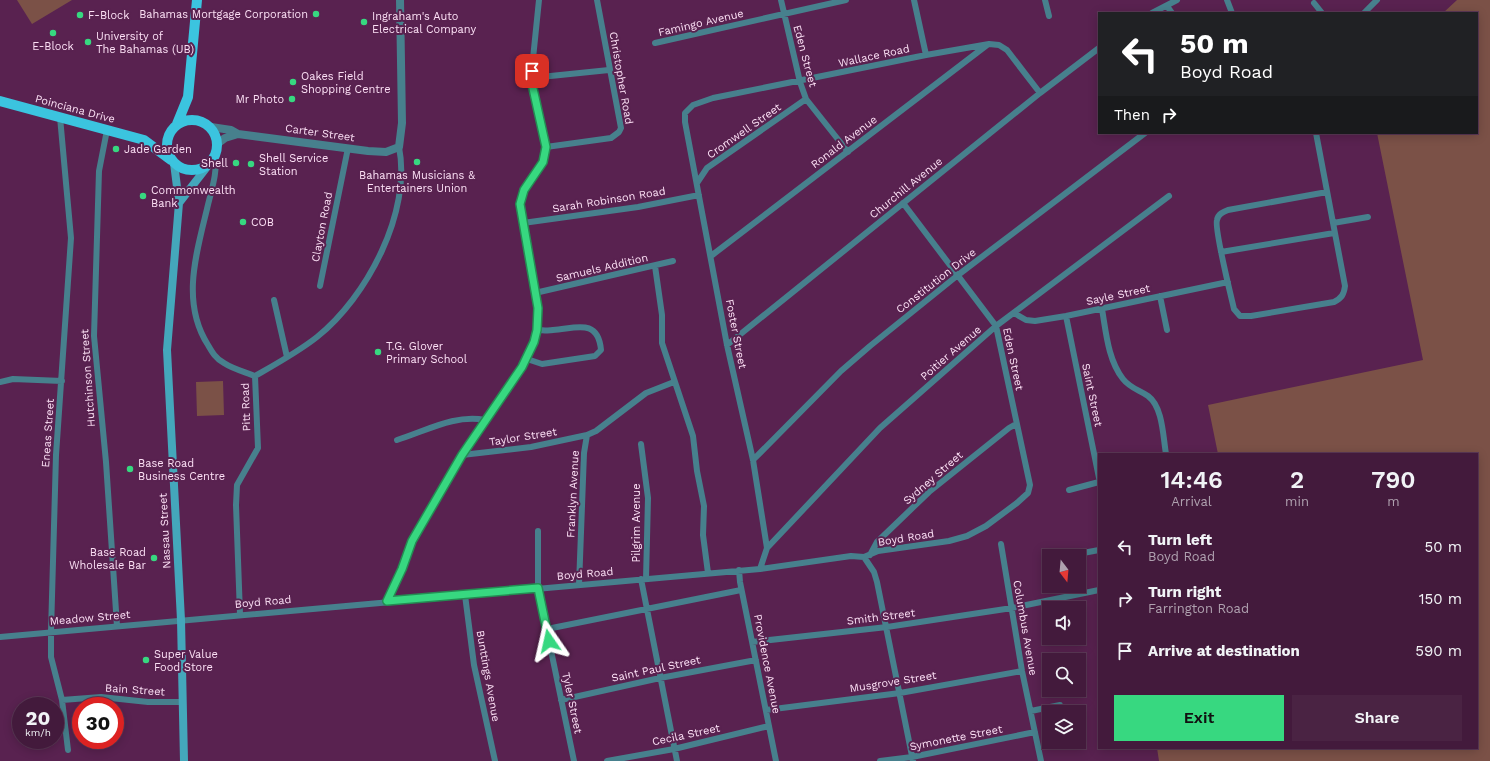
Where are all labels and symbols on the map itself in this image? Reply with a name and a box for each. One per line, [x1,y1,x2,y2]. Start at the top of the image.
street label: Famingo Avenue [657,7,745,39]
place label: Bahamas Mortgage Corporation [139,8,308,21]
place label: F-Block [88,9,129,22]
marker: Bahamas Mortgage Corporation [311,9,321,19]
marker: F-Block [75,10,85,20]
place label: Ingraham's Auto Electrical Company [372,10,476,36]
marker: Ingraham's Auto Electrical Company [359,17,369,27]
street label: Eden Street [790,24,820,89]
marker: E-Block [48,28,58,38]
place label: University of The Bahamas (UB) [96,30,194,56]
street label: Christopher Road [606,31,636,125]
marker: University of The Bahamas (UB) [83,37,93,47]
place label: E-Block [32,40,74,53]
street label: Wallace Road [837,42,911,70]
pin [515,54,549,88]
place label: Oakes Field Shopping Centre [301,70,390,96]
marker: Oakes Field Shopping Centre [288,77,298,87]
street label: Poinciana Drive [34,92,116,126]
place label: Mr Photo [235,93,284,106]
marker: Mr Photo [287,94,297,104]
street label: Cromwell Street [704,100,784,161]
street label: Ronald Avenue [808,113,880,171]
street label: Carter Street [284,122,356,144]
place label: Jade Garden [124,143,192,156]
marker: Jade Garden [111,144,121,154]
place label: Shell Service Station [259,152,328,178]
street label: Churchill Avenue [867,155,945,221]
place label: Shell [201,157,229,170]
marker: Bahamas Musicians & Entertainers Union [412,157,422,167]
marker: Shell [231,158,241,168]
marker: Shell Service Station [246,159,256,169]
place label: Bahamas Musicians & Entertainers Union [359,169,475,195]
place label: Commonwealth Bank [151,184,236,210]
street label: Sarah Robinson Road [551,185,667,215]
marker: Commonwealth Bank [138,191,148,201]
street label: Clayton Road [309,191,335,263]
place label: COB [251,216,274,229]
marker: COB [238,217,248,227]
street label: Constitution Drive [893,246,979,316]
street label: Samuels Addition [555,251,649,285]
street label: Sayle Street [1085,282,1152,308]
street label: Foster Street [723,298,749,370]
street label: Poitier Avenue [918,323,984,383]
street label: Eden Street [1000,326,1026,392]
street label: Hutchinson Street [78,328,98,427]
place label: T.G. Glover Primary School [386,340,468,366]
marker: T.G. Glover Primary School [373,347,383,357]
street label: Saint Street [1079,362,1105,428]
street label: Pitt Road [239,382,253,432]
street label: Eneas Street [39,398,57,468]
street label: Taylor Street [488,425,558,449]
street label: Sydney Street [901,448,966,507]
street label: Franklyn Avenue [564,450,582,538]
place label: Base Road Business Centre [138,457,225,483]
marker: Base Road Business Centre [125,464,135,474]
street label: Pilgrim Avenue [630,484,643,562]
street label: Nassau Street [157,492,173,569]
street label: Boyd Road [877,527,935,549]
place label: Base Road Wholesale Bar [69,546,147,572]
north arrow [1042,549,1086,593]
marker: Base Road Wholesale Bar [149,553,159,563]
street label: Boyd Road [556,565,614,583]
street label: Columbus Avenue [1010,579,1040,677]
street label: Boyd Road [234,593,292,611]
street label: Smith Street [846,606,916,628]
street label: Meadow Street [49,608,131,628]
street label: Providence Avenue [751,613,783,715]
position arrow [528,620,570,662]
street label: Bunttings Avenue [474,629,502,723]
place label: Super Value Food Store [154,648,218,674]
street label: Saint Paul Street [610,653,702,685]
marker: Super Value Food Store [141,655,151,665]
street label: Musgrove Street [849,669,938,695]
street label: Tyler Street [559,671,585,735]
street label: Bain Street [105,681,166,699]
speed limit sign: 30 [72,697,124,749]
street label: Cecila Street [651,721,722,749]
street label: Symonette Street [909,723,1004,753]

